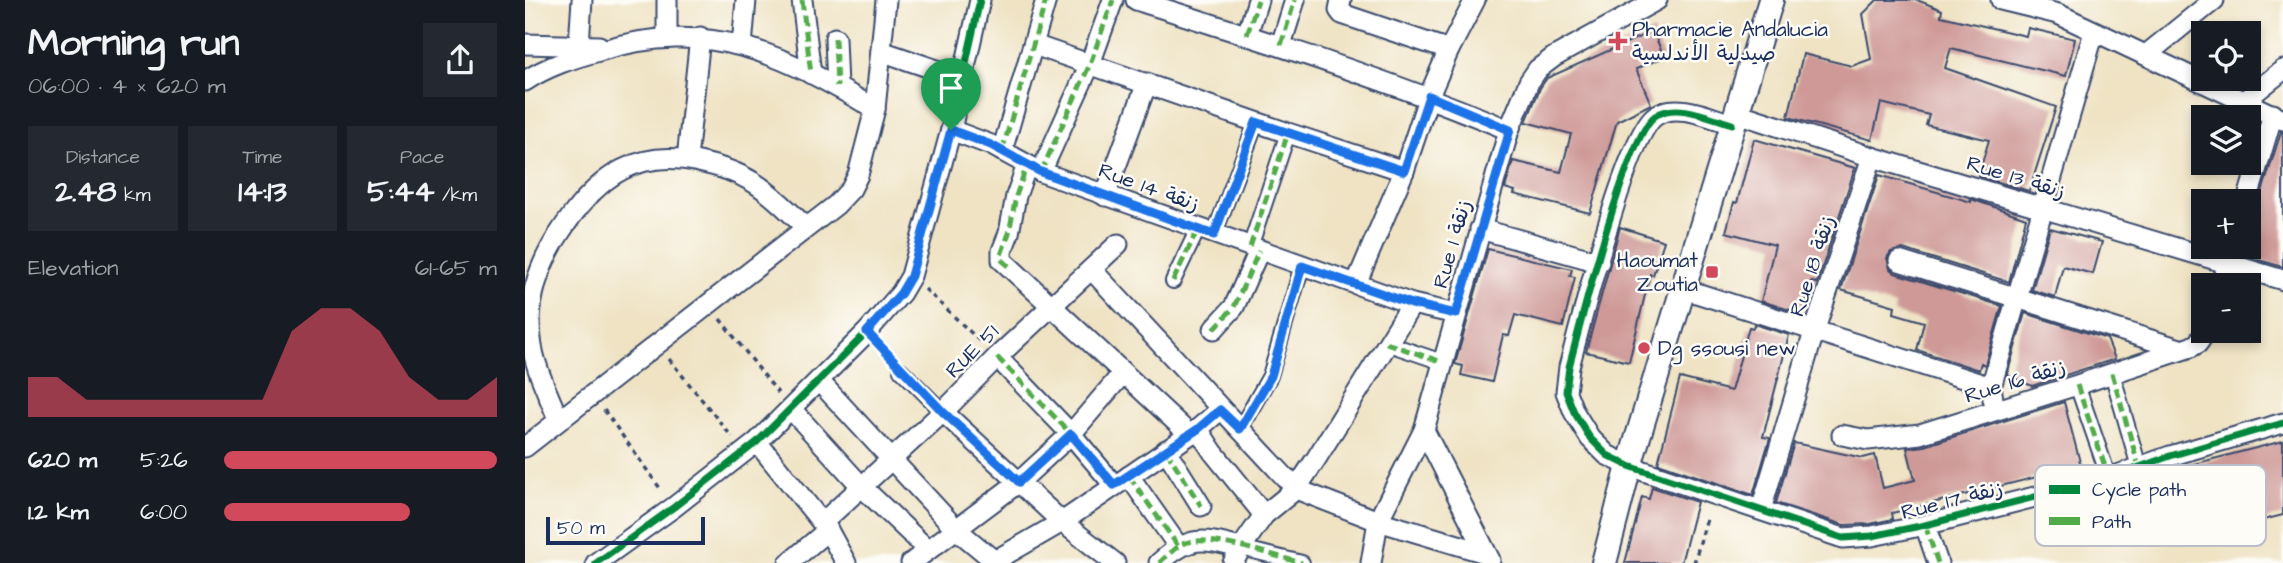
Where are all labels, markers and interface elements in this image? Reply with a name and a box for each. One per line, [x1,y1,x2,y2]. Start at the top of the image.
place label: Pharmacie Andalucia صيدلية الأندلسية [1632,15,1828,68]
text: Morning run [28,18,240,70]
map controls [2191,21,2261,343]
button: locate [2191,21,2261,91]
button: share [423,23,497,97]
marker: Pharmacie Andalucia صيدلية الأندلسية [1610,33,1626,49]
pin [921,58,981,130]
icon: arrive [932,69,970,107]
text: 06:00 · 4 × 620 m [28,70,226,102]
button: layers [2191,105,2261,175]
text: Distance [66,144,140,171]
text: Time [243,144,282,171]
text: Pace [400,144,444,171]
street label: Rue 13 زنقة [1963,149,2069,206]
street label: Rue 14 زنقة [1094,156,1203,219]
text: 2.48 [55,171,116,213]
text: 14:13 [238,171,287,213]
text: 5:44 [367,171,434,213]
text: km [116,182,151,209]
text: /km [434,182,477,209]
button: + [2191,189,2261,259]
street label: Rue 1 زنقة [1426,196,1479,292]
street label: Rue 18 زنقة [1783,212,1842,320]
place label: Haoumat Zoutia [1617,246,1698,299]
text: Elevation [28,252,119,284]
text: 61–65 m [415,252,497,284]
marker: Haoumat Zoutia [1704,264,1720,280]
button: − [2191,273,2261,343]
street label: RUE 51 [939,318,1006,385]
place label: Dg ssousi new [1658,334,1795,365]
marker: Dg ssousi new [1636,340,1652,356]
street label: Rue 16 زنقة [1961,352,2069,411]
text: 620 m [28,444,97,476]
text: 5:26 [140,444,188,476]
legend [2035,465,2266,546]
street label: Rue 17 زنقة [1898,474,2006,527]
text: Cycle path [2092,477,2187,505]
text: 1.2 km [28,496,89,528]
text: 6:00 [140,496,187,528]
text: Path [2092,509,2131,536]
scale bar [546,514,705,546]
text: 50 m [557,515,605,542]

